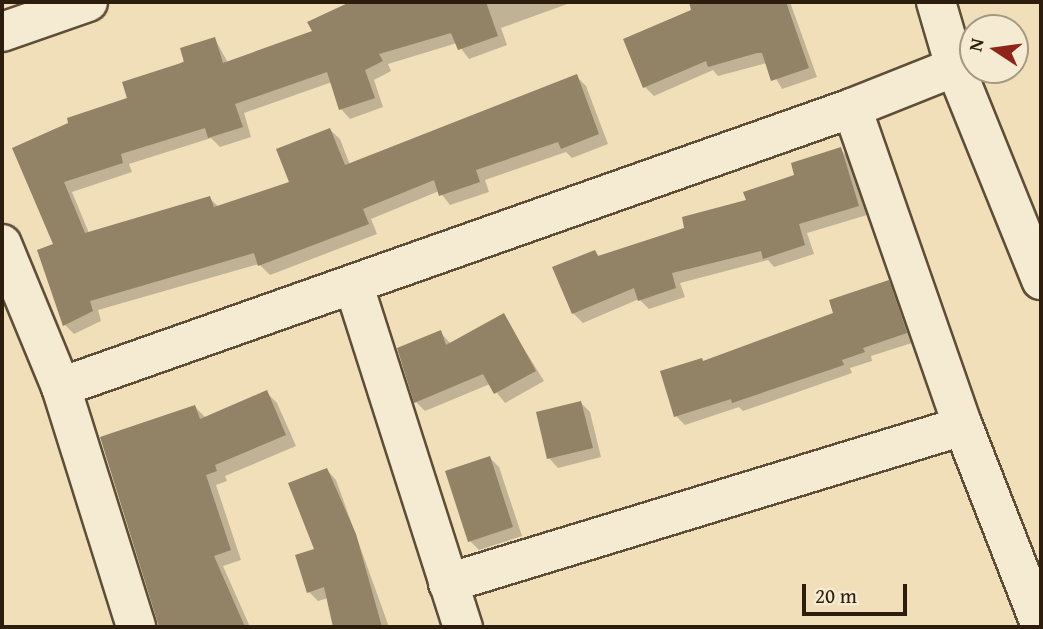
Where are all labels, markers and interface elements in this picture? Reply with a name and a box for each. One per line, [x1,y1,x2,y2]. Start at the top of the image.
north arrow [959,14,1029,84]
text: N [960,35,991,54]
scale bar [805,570,910,614]
text: 20 m [815,580,857,611]

